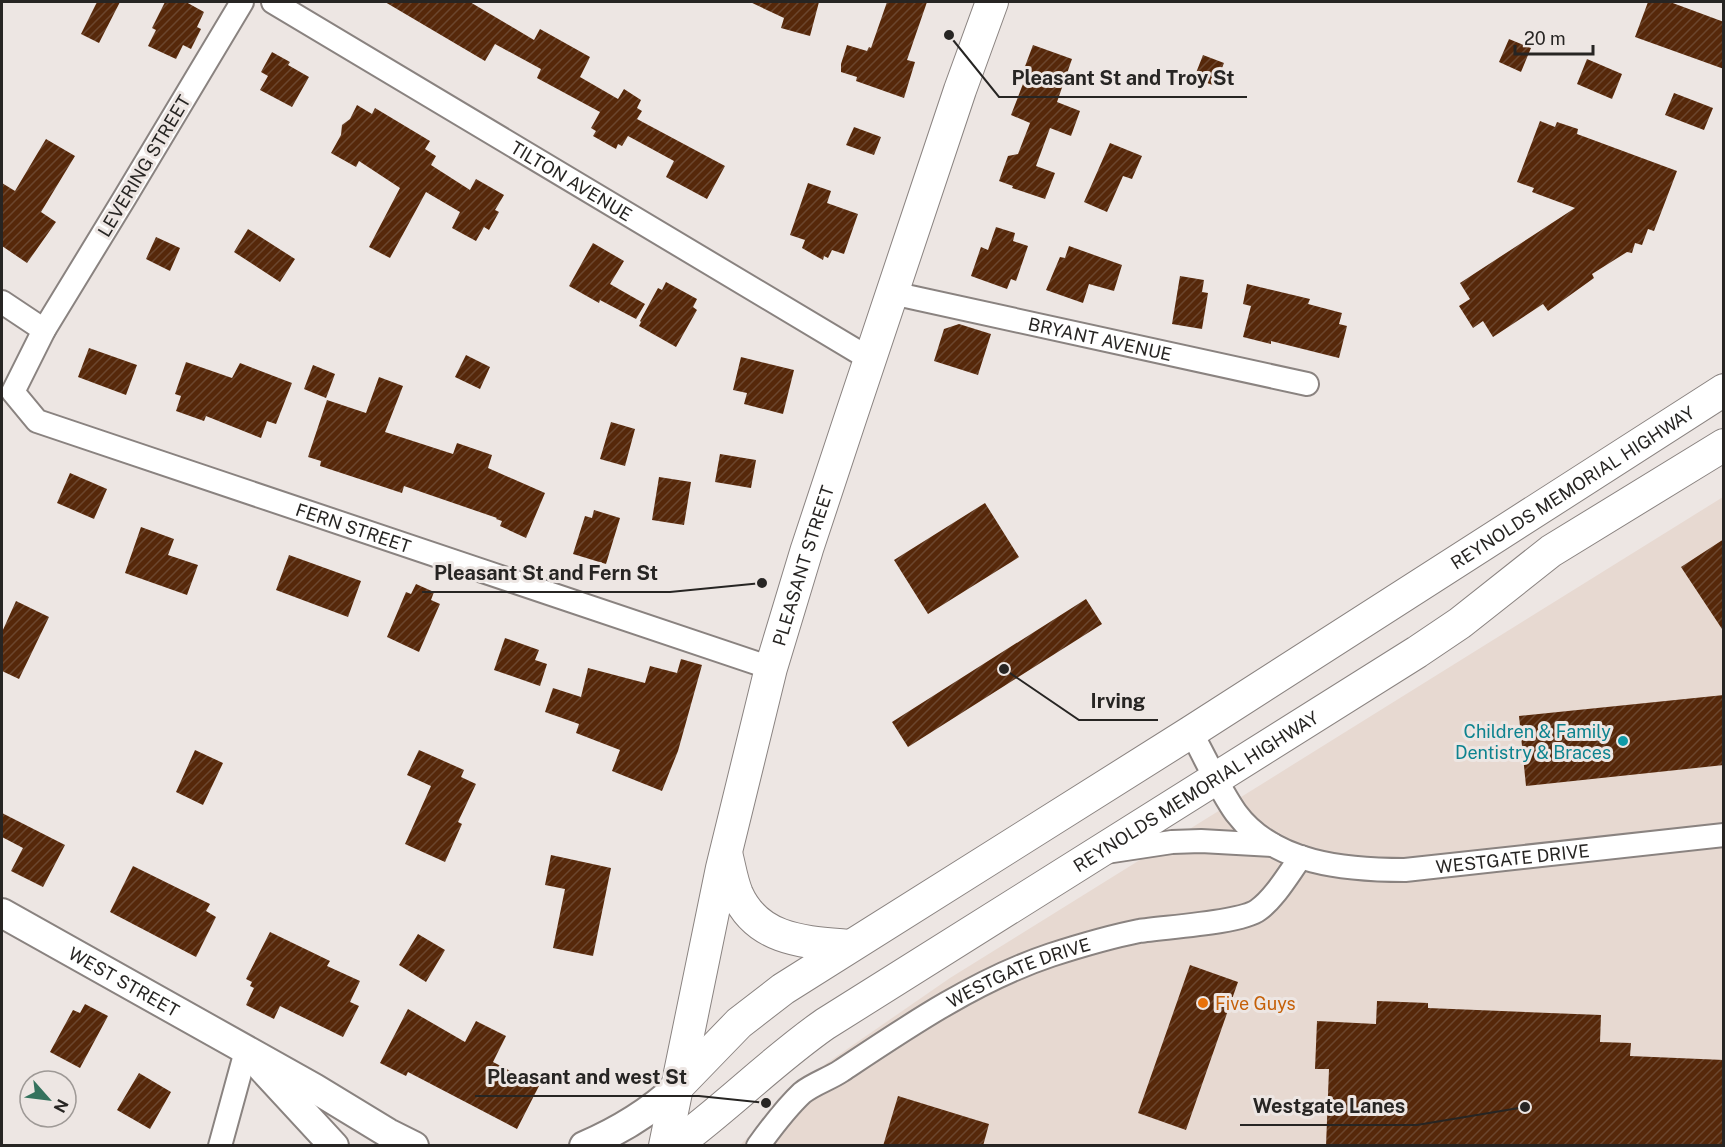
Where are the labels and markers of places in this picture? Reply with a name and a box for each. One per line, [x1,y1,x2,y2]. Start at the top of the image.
callout: Pleasant St and Troy St [999,59,1247,97]
callout: Pleasant St and Fern St [422,554,670,592]
callout: Irving [1079,682,1158,720]
place label: Children & Family Dentistry & Braces [1455,721,1611,763]
marker: Children & Family Dentistry & Braces [1616,734,1630,748]
place label: Five Guys [1215,993,1296,1014]
marker: Five Guys [1196,996,1210,1010]
callout: Pleasant and west St [475,1058,699,1096]
callout: Westgate Lanes [1240,1087,1417,1125]

